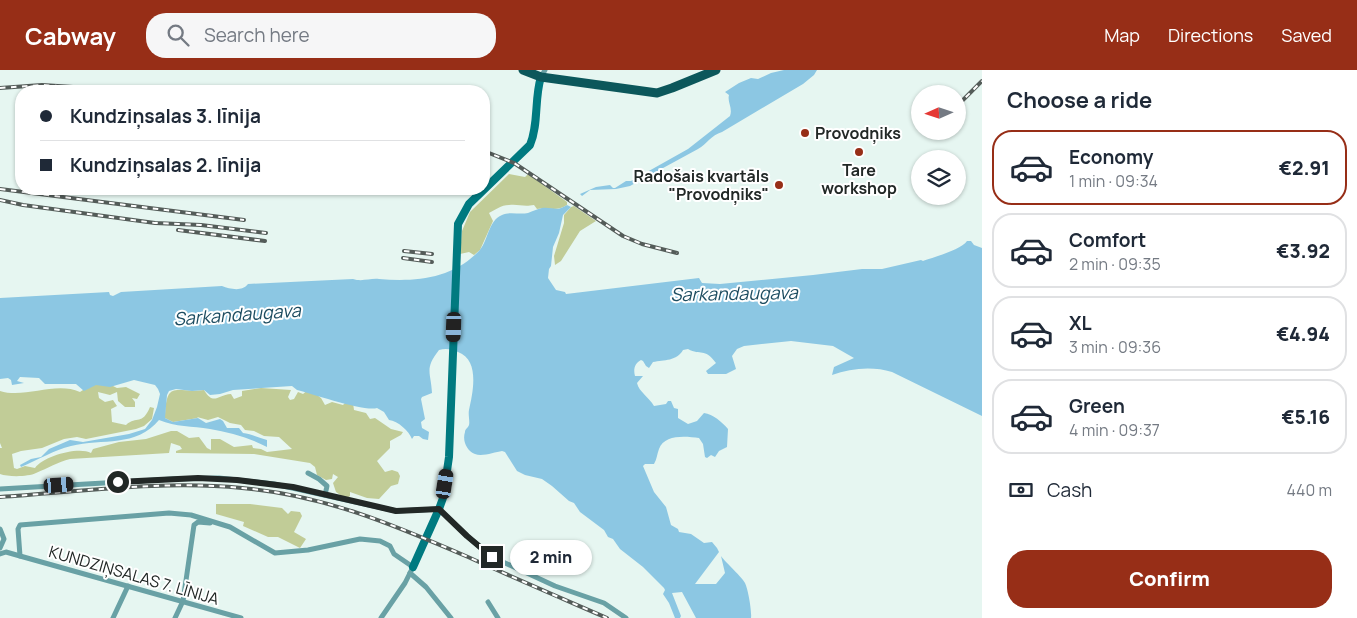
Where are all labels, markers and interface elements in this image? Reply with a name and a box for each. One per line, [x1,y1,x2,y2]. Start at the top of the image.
search box [146,13,496,58]
text: Cabway [25,19,116,52]
icon: search [164,21,192,49]
text: Search here [204,22,310,48]
text: Map [1104,23,1140,47]
text: Directions [1168,23,1253,47]
text: Saved [1281,23,1332,47]
north arrow [911,85,966,140]
map controls [911,85,966,205]
text: Choose a ride [1007,85,1152,115]
text: Kundziņsalas 3. līnija [70,103,261,129]
place label: Provodņiks [815,122,901,144]
marker: Provodņiks [799,127,811,139]
text: Economy [1069,144,1153,170]
icon: car [1009,145,1054,190]
marker: Tare workshop [853,146,865,158]
button: layers [911,150,966,205]
text: Kundziņsalas 2. līnija [70,152,261,178]
text: €2.91 [1279,155,1330,181]
place label: Tare workshop [821,159,897,199]
place label: Radošais kvartāls "Provodņiks" [634,165,769,205]
text: 1 min · 09:34 [1069,170,1158,192]
marker: Radošais kvartāls "Provodņiks" [773,179,785,191]
text: Comfort [1069,227,1146,253]
icon: car [1009,228,1054,273]
text: €3.92 [1276,238,1330,264]
text: 2 min · 09:35 [1069,253,1161,275]
water label: Sarkandaugava [670,280,799,306]
water label: Sarkandaugava [173,298,302,330]
text: XL [1069,310,1092,336]
icon: car [1009,311,1054,356]
car [445,312,462,342]
text: €4.94 [1276,321,1330,347]
text: 3 min · 09:36 [1069,336,1161,358]
text: Green [1069,393,1125,419]
icon: car [1009,394,1054,439]
text: €5.16 [1281,404,1330,430]
text: 4 min · 09:37 [1069,419,1160,441]
car [435,468,454,500]
route start [107,471,129,493]
car [43,476,74,494]
icon: cash [1007,476,1035,504]
text: Cash [1047,477,1092,503]
text: 440 m [1286,479,1332,501]
street label: KUNDZIŅSALAS 7. LĪNIJA [46,540,222,610]
callout: 2 min [510,540,592,574]
route end [481,546,503,568]
text: 2 min [530,546,572,568]
button: Confirm [1007,550,1332,608]

